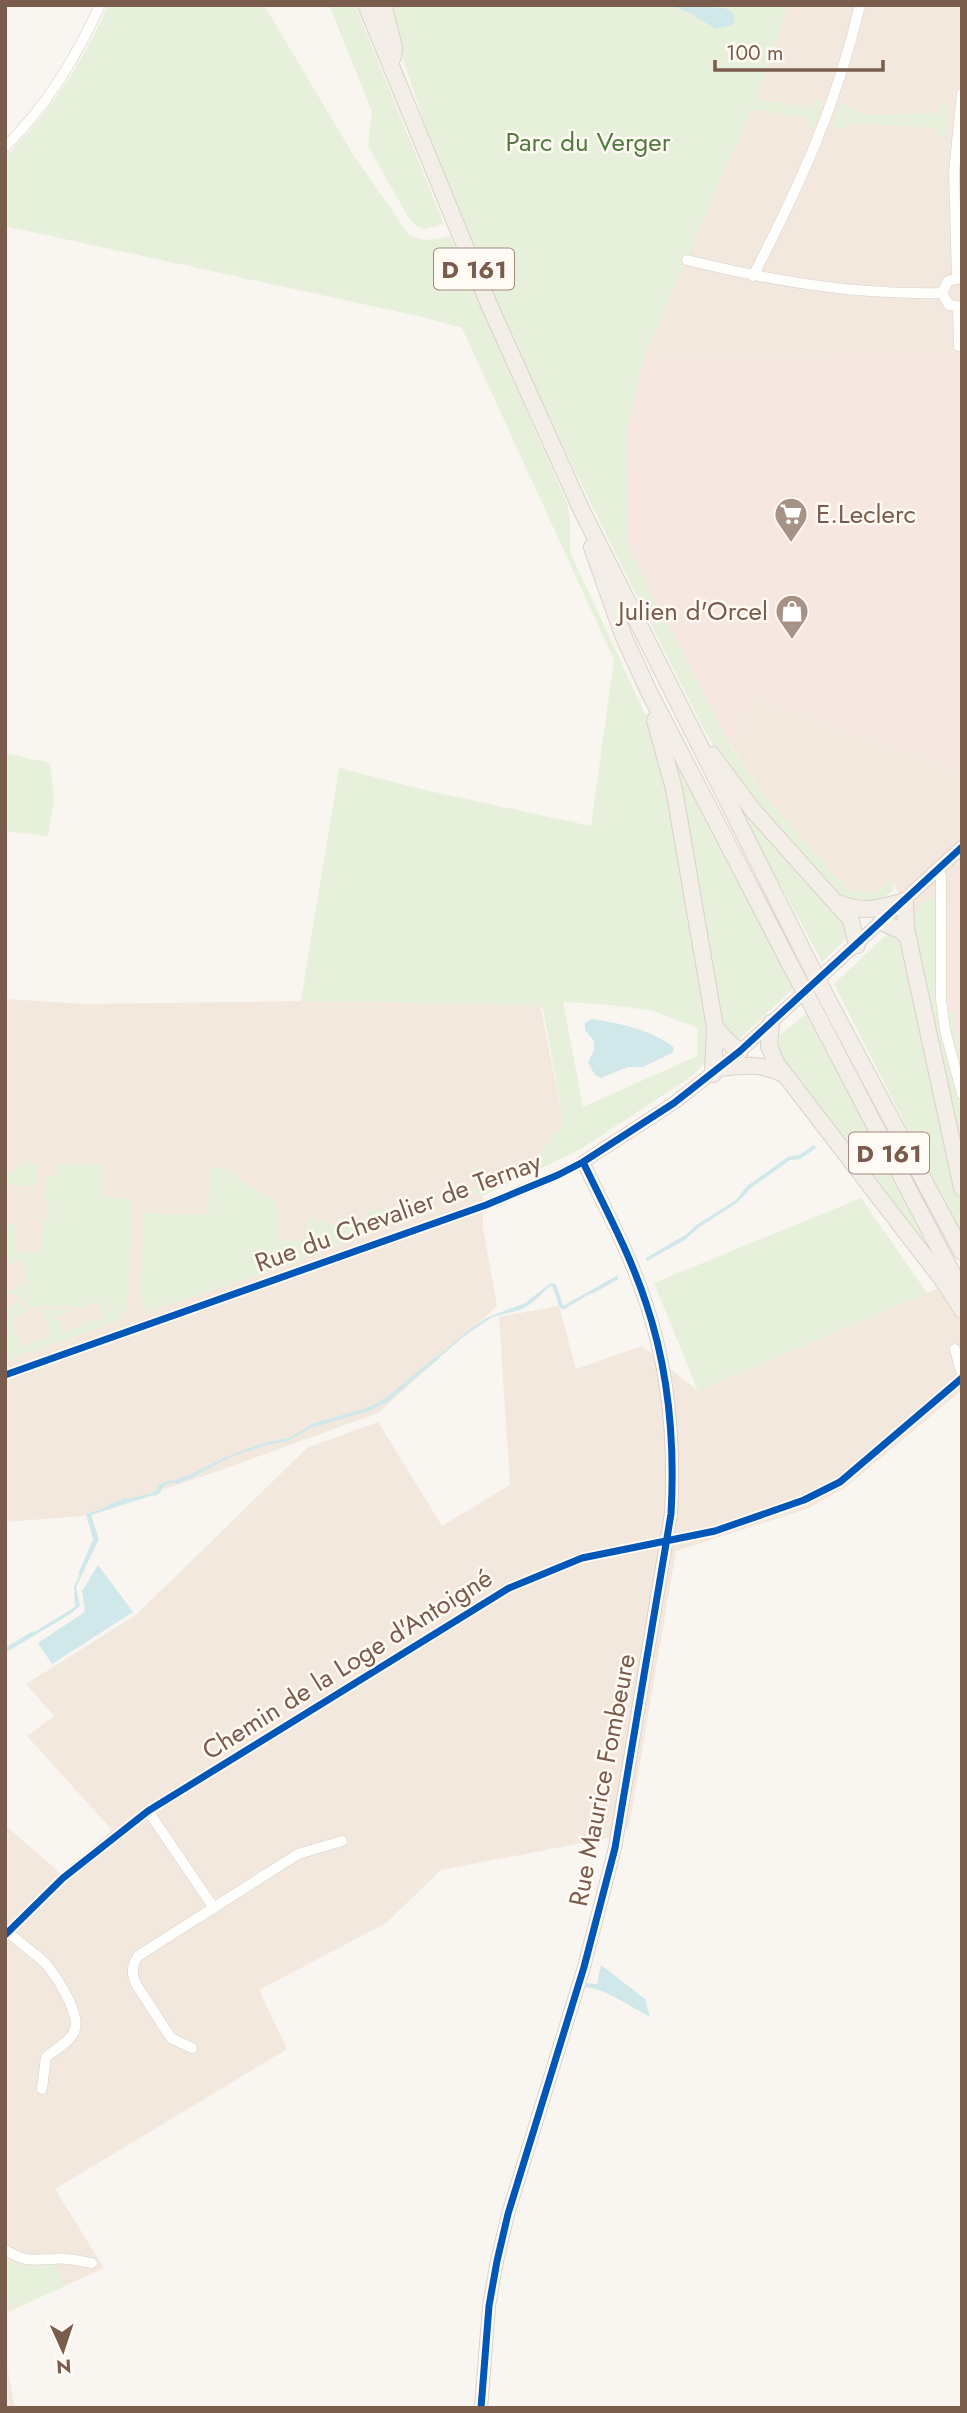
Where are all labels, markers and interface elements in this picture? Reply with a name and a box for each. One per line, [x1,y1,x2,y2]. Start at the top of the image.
scale bar [715,28,883,72]
text: 100 m [726,38,783,68]
park label: Parc du Verger [505,123,671,161]
road number: D 161 [434,248,514,290]
supermarket icon: E.Leclerc [772,495,810,544]
place label: E.Leclerc [816,495,916,533]
place label: Julien d'Orcel [615,592,768,630]
shop icon: Julien d'Orcel [773,592,811,641]
road number: D 161 [849,1133,929,1174]
street label: Rue du Chevalier de Ternay [250,1142,547,1282]
street label: Chemin de la Loge d'Antoigné [195,1559,499,1769]
street label: Rue Maurice Fombeure [559,1651,645,1909]
north arrow [28,2315,98,2385]
text: N [56,2353,72,2380]

